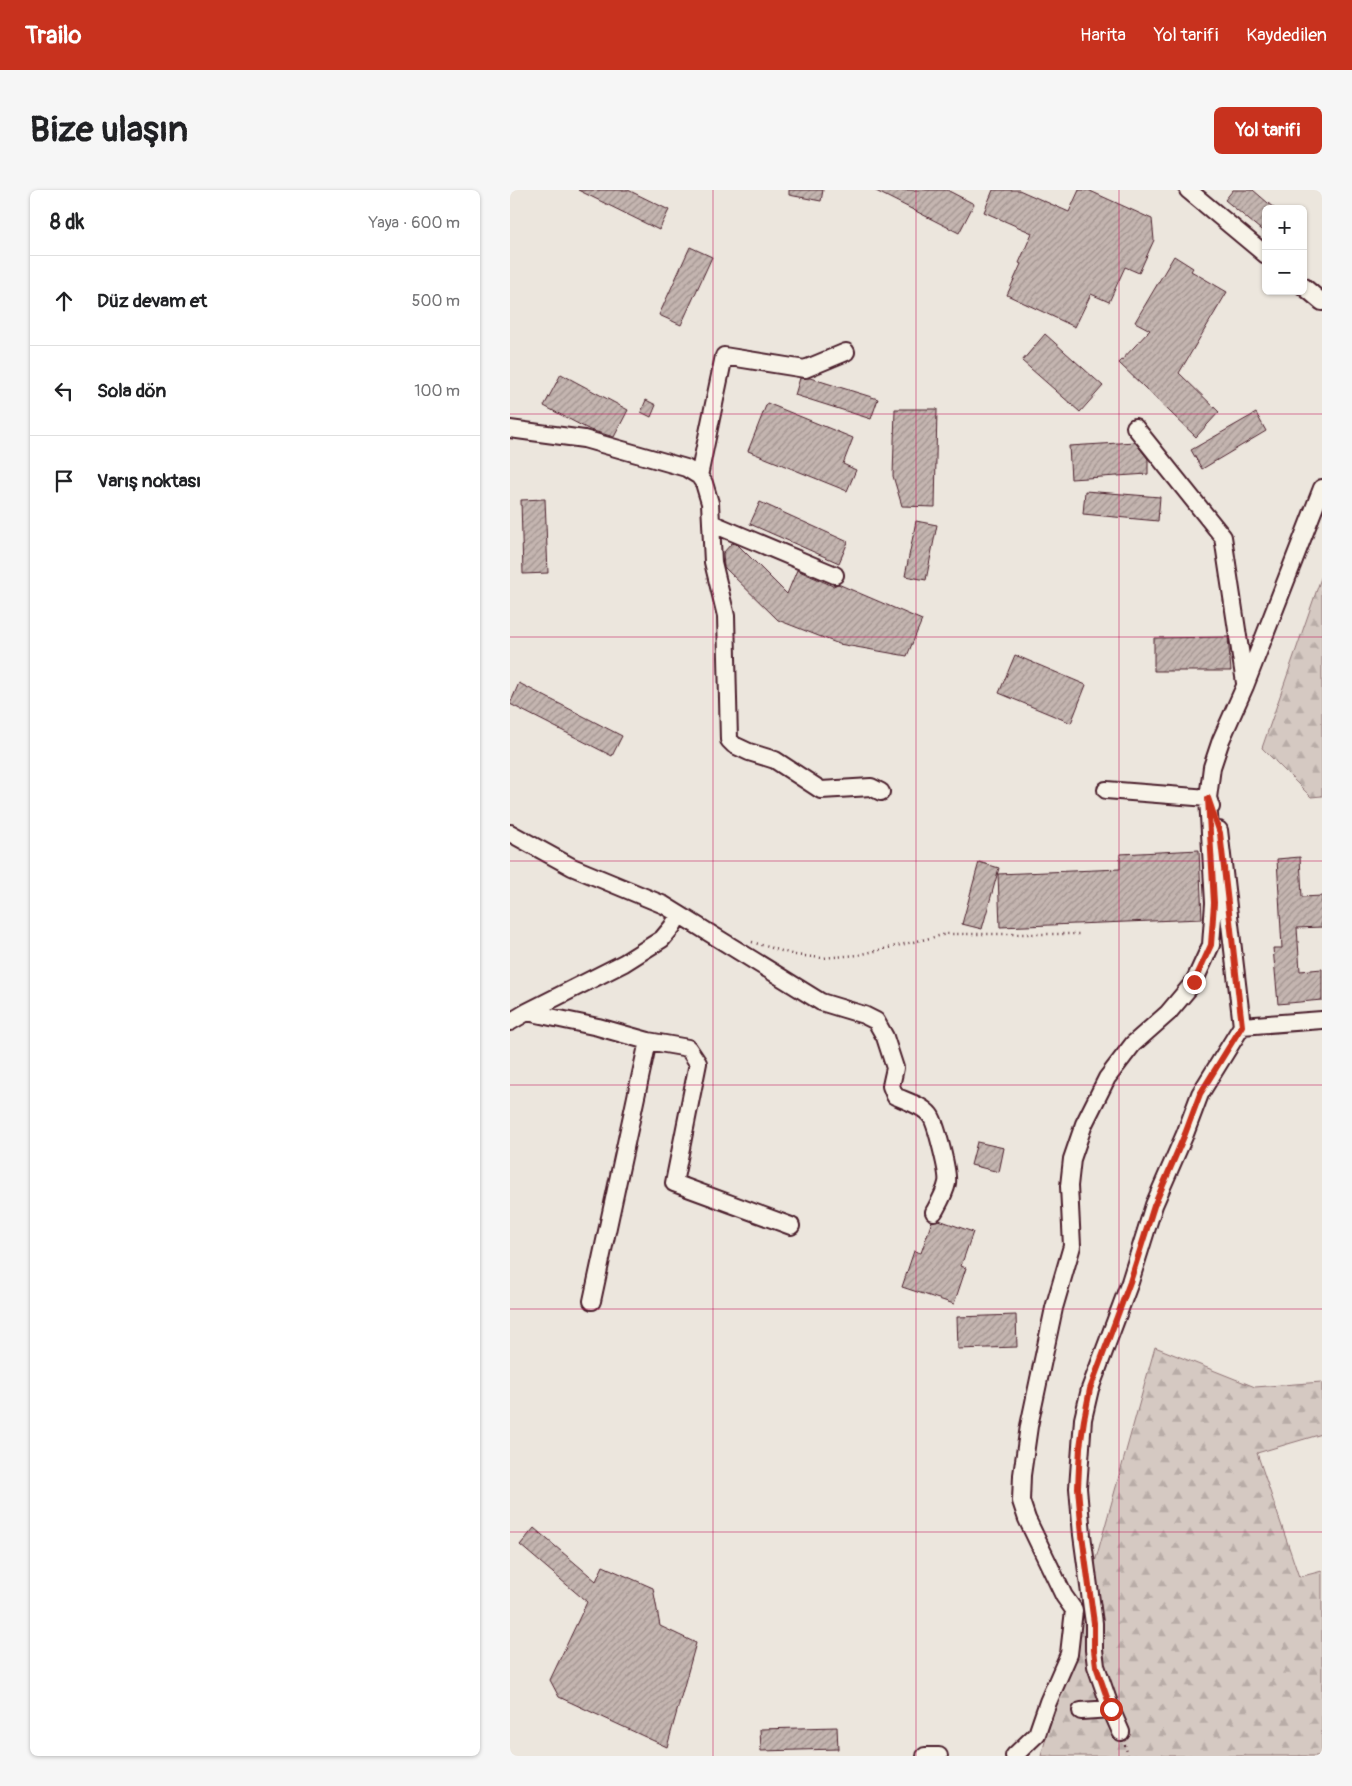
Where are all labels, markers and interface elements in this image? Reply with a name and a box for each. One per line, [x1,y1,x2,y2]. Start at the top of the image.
text: Trailo [25,21,81,50]
text: Harita [1080,24,1126,47]
text: Yol tarifi [1154,24,1218,47]
text: Kaydedilen [1246,24,1327,47]
button: Yol tarifi [1214,107,1322,154]
text: Bize ulaşın [30,108,188,152]
map controls [1262,205,1307,295]
button: + [1262,205,1307,250]
text: 8 dk [50,209,84,236]
text: Yaya · 600 m [369,213,460,233]
button: − [1262,250,1307,295]
icon: ahead [50,287,78,315]
text: Düz devam et [97,289,207,313]
text: 500 m [412,291,460,311]
icon: left [50,377,78,405]
text: Sola dön [97,379,166,403]
text: 100 m [414,381,460,401]
icon: arrive [50,467,78,495]
text: Varış noktası [97,469,201,493]
route end [1183,971,1206,994]
route start [1100,1698,1123,1721]

